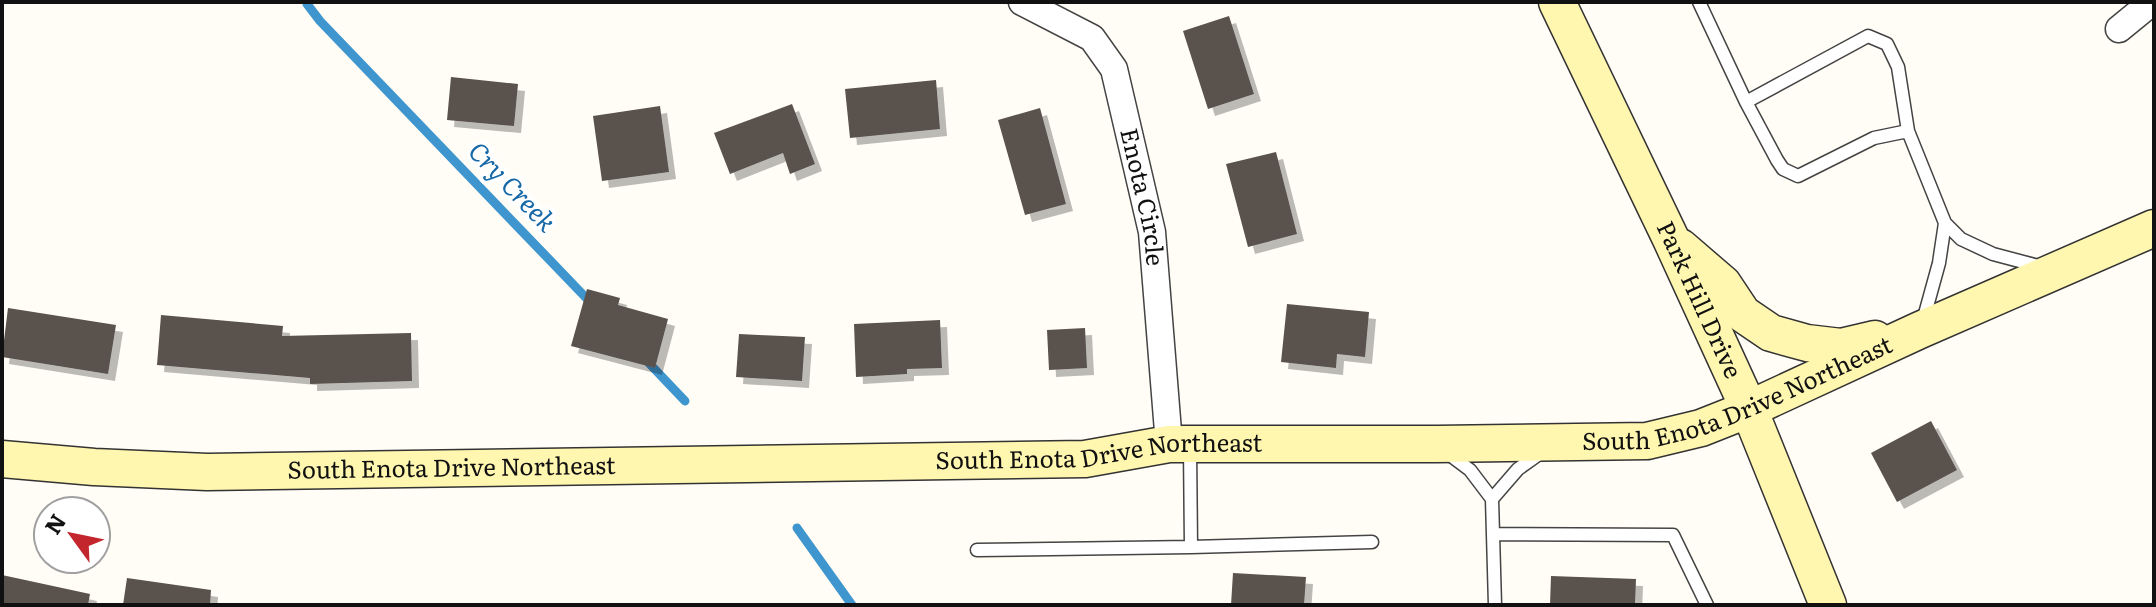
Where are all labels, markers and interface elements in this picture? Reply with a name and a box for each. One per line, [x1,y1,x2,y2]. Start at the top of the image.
street label: Enota Circle [1113,124,1175,267]
water label: Cry Creek [461,131,567,240]
street label: Park Hill Drive [1650,214,1752,383]
street label: South Enota Drive Northeast [1582,325,1897,457]
street label: South Enota Drive Northeast [935,424,1262,476]
street label: South Enota Drive Northeast [287,446,616,486]
north arrow [32,495,112,575]
text: N [35,507,73,540]

